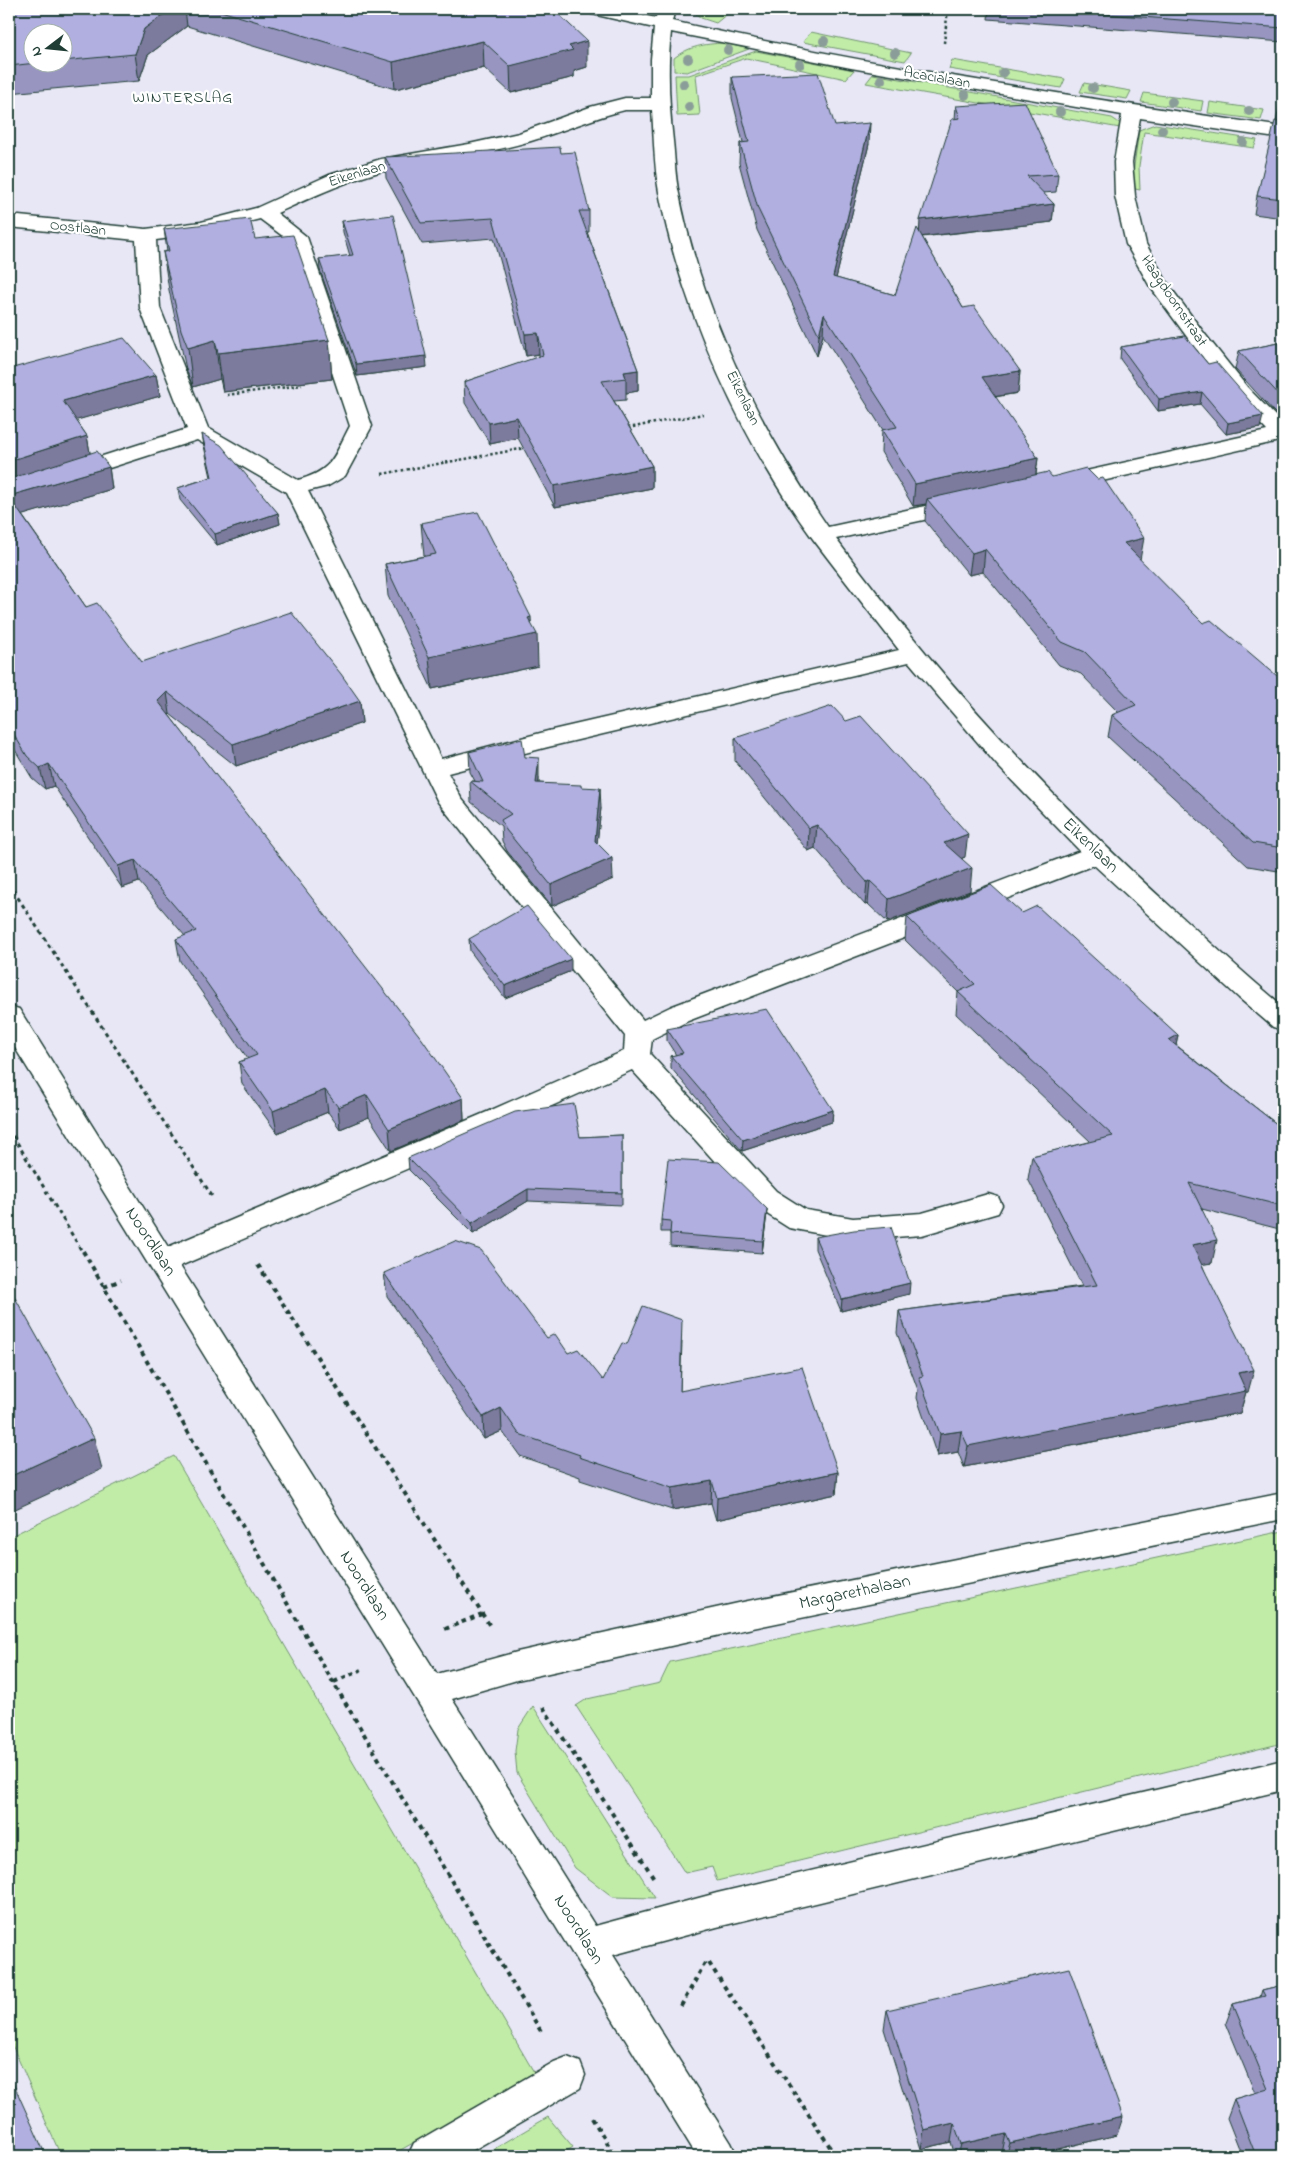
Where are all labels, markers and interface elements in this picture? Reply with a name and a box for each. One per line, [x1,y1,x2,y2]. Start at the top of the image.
north arrow [22,22,72,72]
text: N [26,44,48,59]
street label: Acacialaan [902,61,972,95]
district label: WINTERSLAG [133,86,233,110]
street label: Eikenlaan [326,155,388,193]
street label: Oostlaan [49,214,107,242]
street label: Haagdoornstraat [1134,251,1213,352]
street label: Eikenlaan [720,367,766,429]
street label: Eikenlaan [1056,812,1124,880]
street label: Noordlaan [118,1202,182,1282]
street label: Noordlaan [332,1546,396,1626]
street label: Margarethalaan [797,1568,913,1618]
street label: Noordlaan [546,1890,610,1970]

